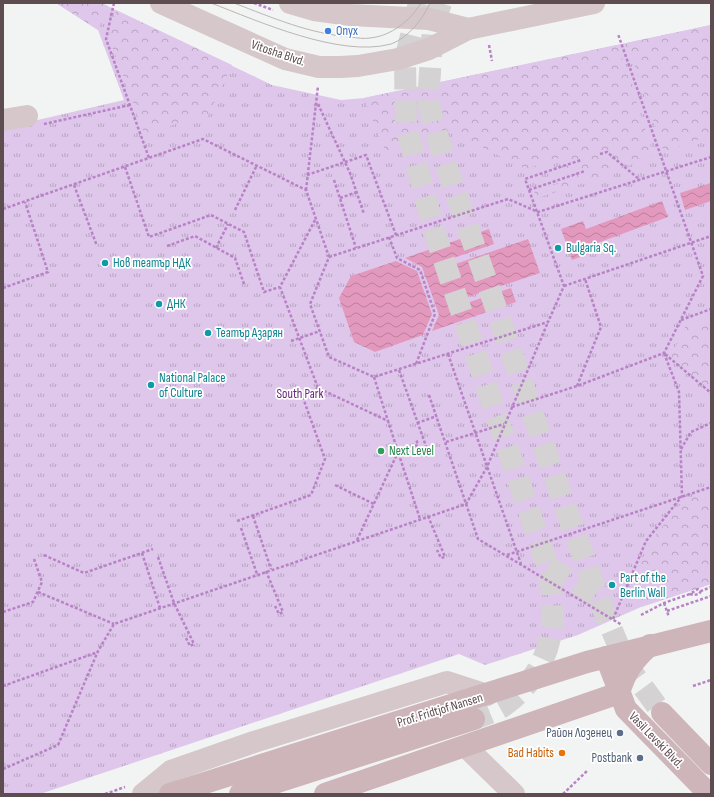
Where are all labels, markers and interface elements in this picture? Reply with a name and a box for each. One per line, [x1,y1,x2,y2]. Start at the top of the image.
place label: Onyx [336,23,358,39]
marker: Onyx [323,26,333,36]
street label: Vitosha Blvd. [249,36,307,70]
place label: Bulgaria Sq. [566,240,616,256]
marker: Bulgaria Sq. [553,243,563,253]
place label: Нов театър НДК [113,255,191,271]
marker: Нов театър НДК [100,258,110,268]
place label: ДНК [167,296,186,312]
marker: ДНК [154,299,164,309]
place label: Театър Азарян [216,325,283,341]
marker: Театър Азарян [203,328,213,338]
place label: National Palace of Culture [159,370,226,401]
marker: National Palace of Culture [146,380,156,390]
park label: South Park [276,386,324,402]
place label: Next Level [389,443,434,459]
marker: Next Level [376,446,386,456]
place label: Part of the Berlin Wall [620,570,666,601]
marker: Part of the Berlin Wall [607,580,617,590]
street label: Prof. Fridtjof Nansen [395,689,485,731]
street label: Vasil Levski Blvd. [625,709,687,771]
place label: Район Лозенец [546,725,612,741]
marker: Район Лозенец [615,728,625,738]
place label: Bad Habits [508,745,554,761]
marker: Bad Habits [557,748,567,758]
place label: Postbank [592,750,632,766]
marker: Postbank [635,753,645,763]

